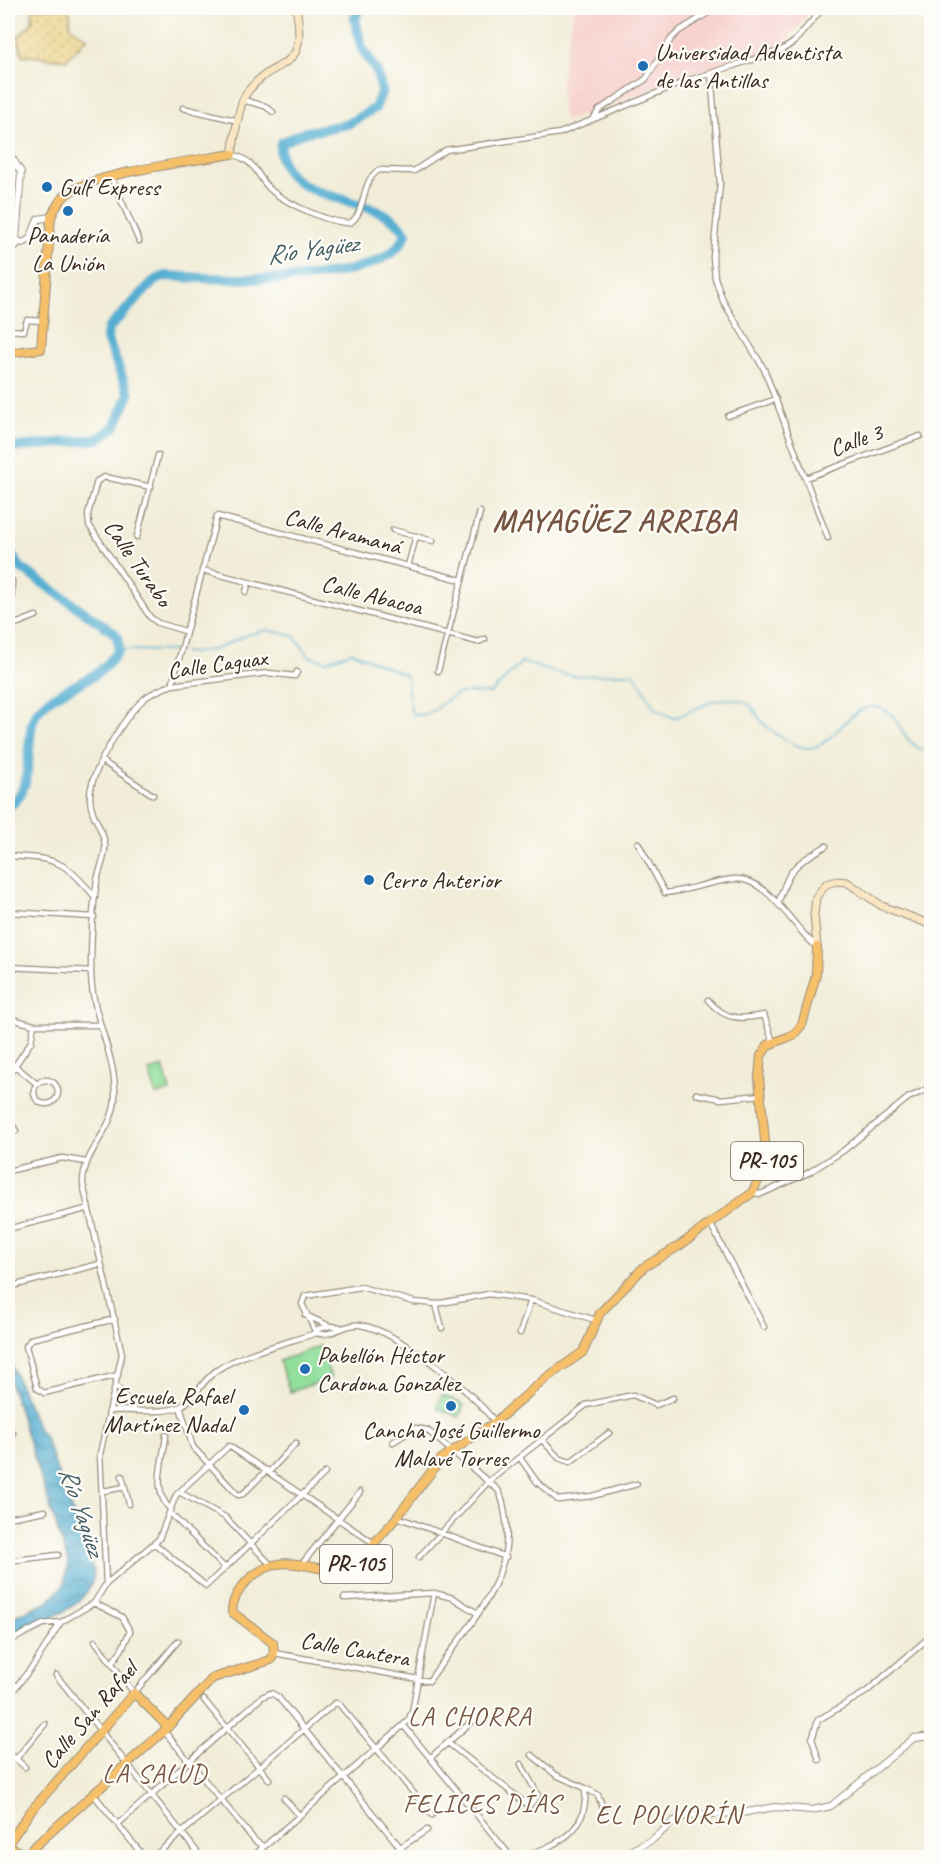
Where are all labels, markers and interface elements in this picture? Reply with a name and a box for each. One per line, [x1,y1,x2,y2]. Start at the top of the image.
place label: Universidad Adventista de las Antillas [655,37,843,95]
marker: Universidad Adventista de las Antillas [636,59,650,73]
place label: Gulf Express [59,172,162,202]
marker: Gulf Express [40,180,54,194]
marker: Panadería La Unión [61,204,75,218]
place label: Panadería La Unión [27,220,110,278]
water label: Río Yagüez [264,226,363,272]
street label: Calle 3 [825,416,889,463]
street label: Calle Aramaná [282,501,407,562]
district label: MAYAGÜEZ ARRIBA [493,502,739,540]
street label: Calle Turabo [97,514,180,614]
street label: Calle Abacoa [319,568,427,622]
street label: Calle Caguax [165,642,270,686]
place label: Cerro Anterior [381,865,503,895]
marker: Cerro Anterior [362,873,376,887]
road number: PR-105 [731,1142,803,1180]
place label: Pabellón Héctor Cardona González [317,1340,463,1398]
marker: Pabellón Héctor Cardona González [298,1362,312,1376]
place label: Escuela Rafael Martínez Nadal [104,1381,236,1439]
marker: Cancha José Guillermo Malavé Torres [444,1399,458,1413]
marker: Escuela Rafael Martínez Nadal [237,1403,251,1417]
place label: Cancha José Guillermo Malavé Torres [363,1415,541,1473]
water label: Río Yagüez [52,1462,114,1563]
road number: PR-105 [320,1545,392,1583]
street label: Calle Cantera [298,1625,413,1674]
street label: Calle San Rafael [34,1652,146,1775]
district label: LA CHORRA [408,1700,532,1733]
district label: LA SALUD [102,1757,208,1790]
district label: FELICES DÍAS [403,1787,565,1820]
district label: EL POLVORÍN [595,1798,746,1831]

